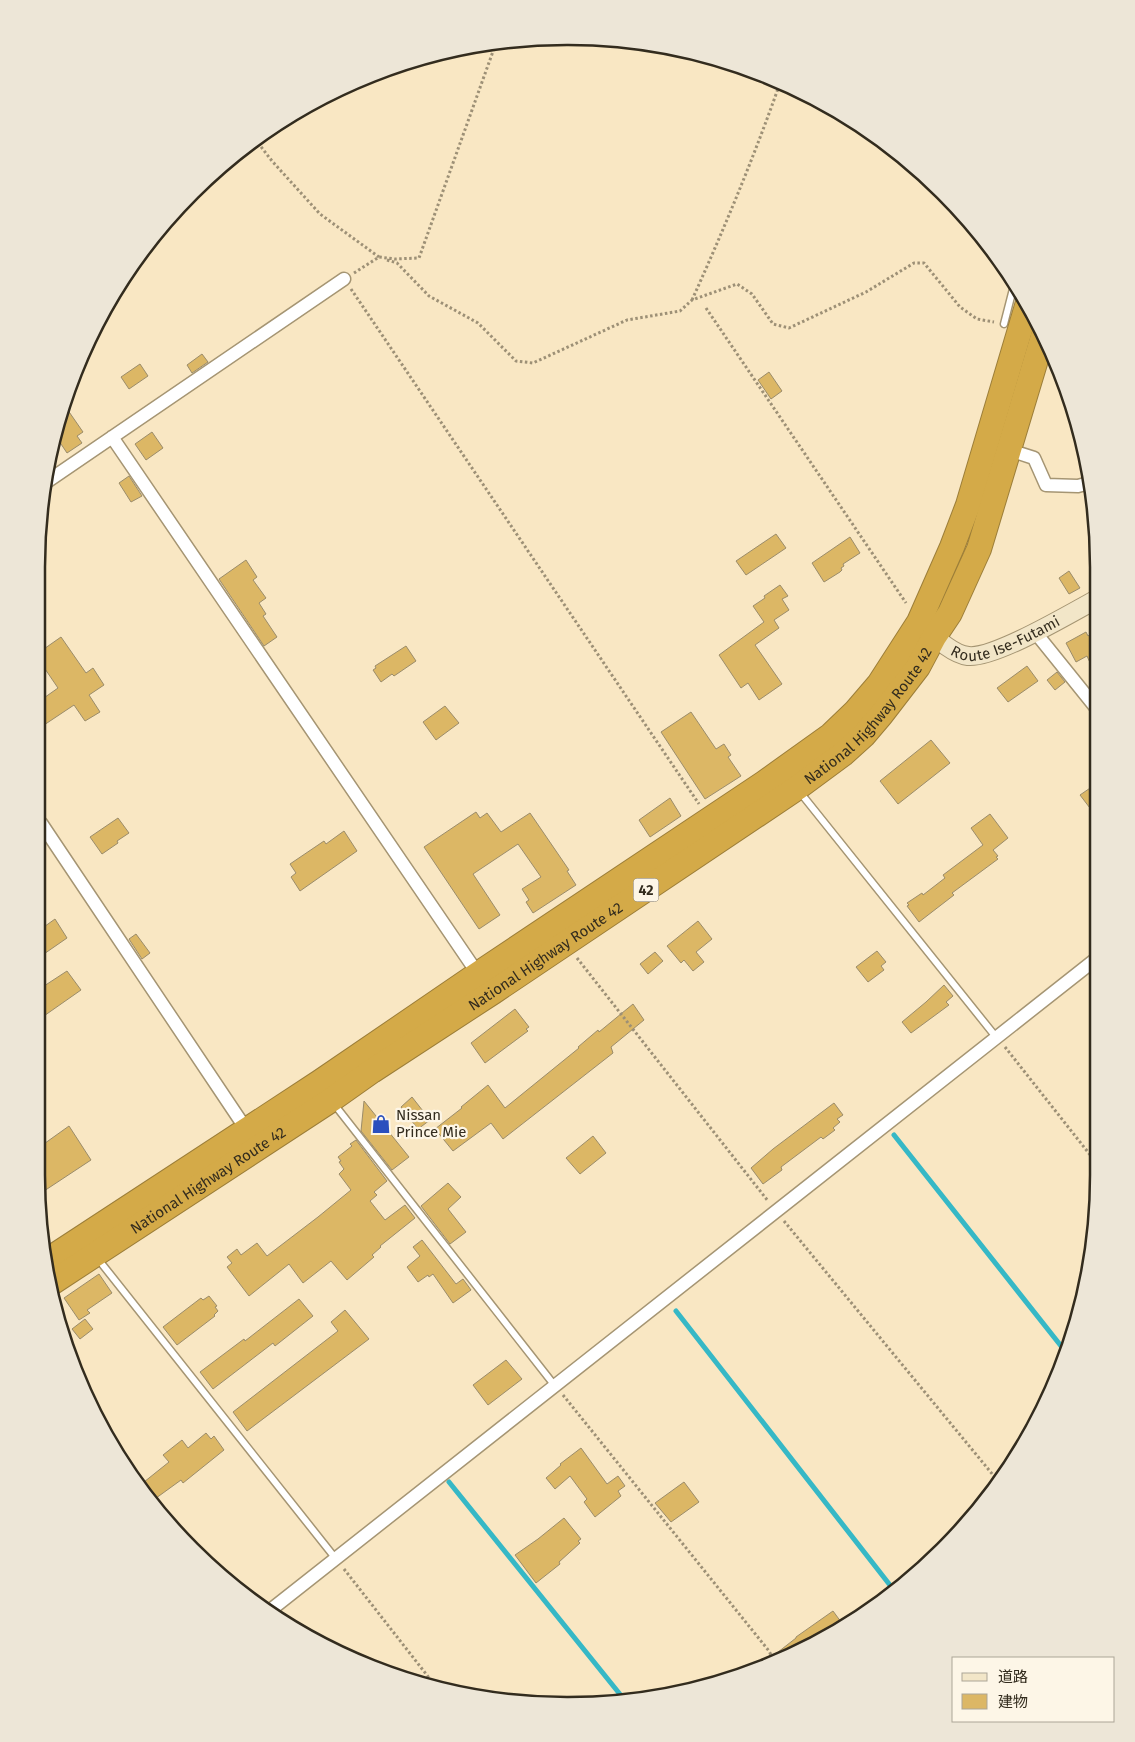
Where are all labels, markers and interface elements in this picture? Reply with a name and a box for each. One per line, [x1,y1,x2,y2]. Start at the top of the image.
street label: Route Ise-Futami [948,612,1063,665]
street label: National Highway Route 42 [801,644,936,788]
road number: 42 [634,878,658,902]
street label: National Highway Route 42 [465,899,626,1015]
place label: Nissan Prince Mie [396,1106,466,1141]
shop icon: Nissan Prince Mie [370,1113,392,1135]
street label: National Highway Route 42 [127,1123,289,1238]
legend [952,1657,1115,1722]
text: 道路 [998,1668,1028,1686]
text: 建物 [998,1693,1028,1711]

